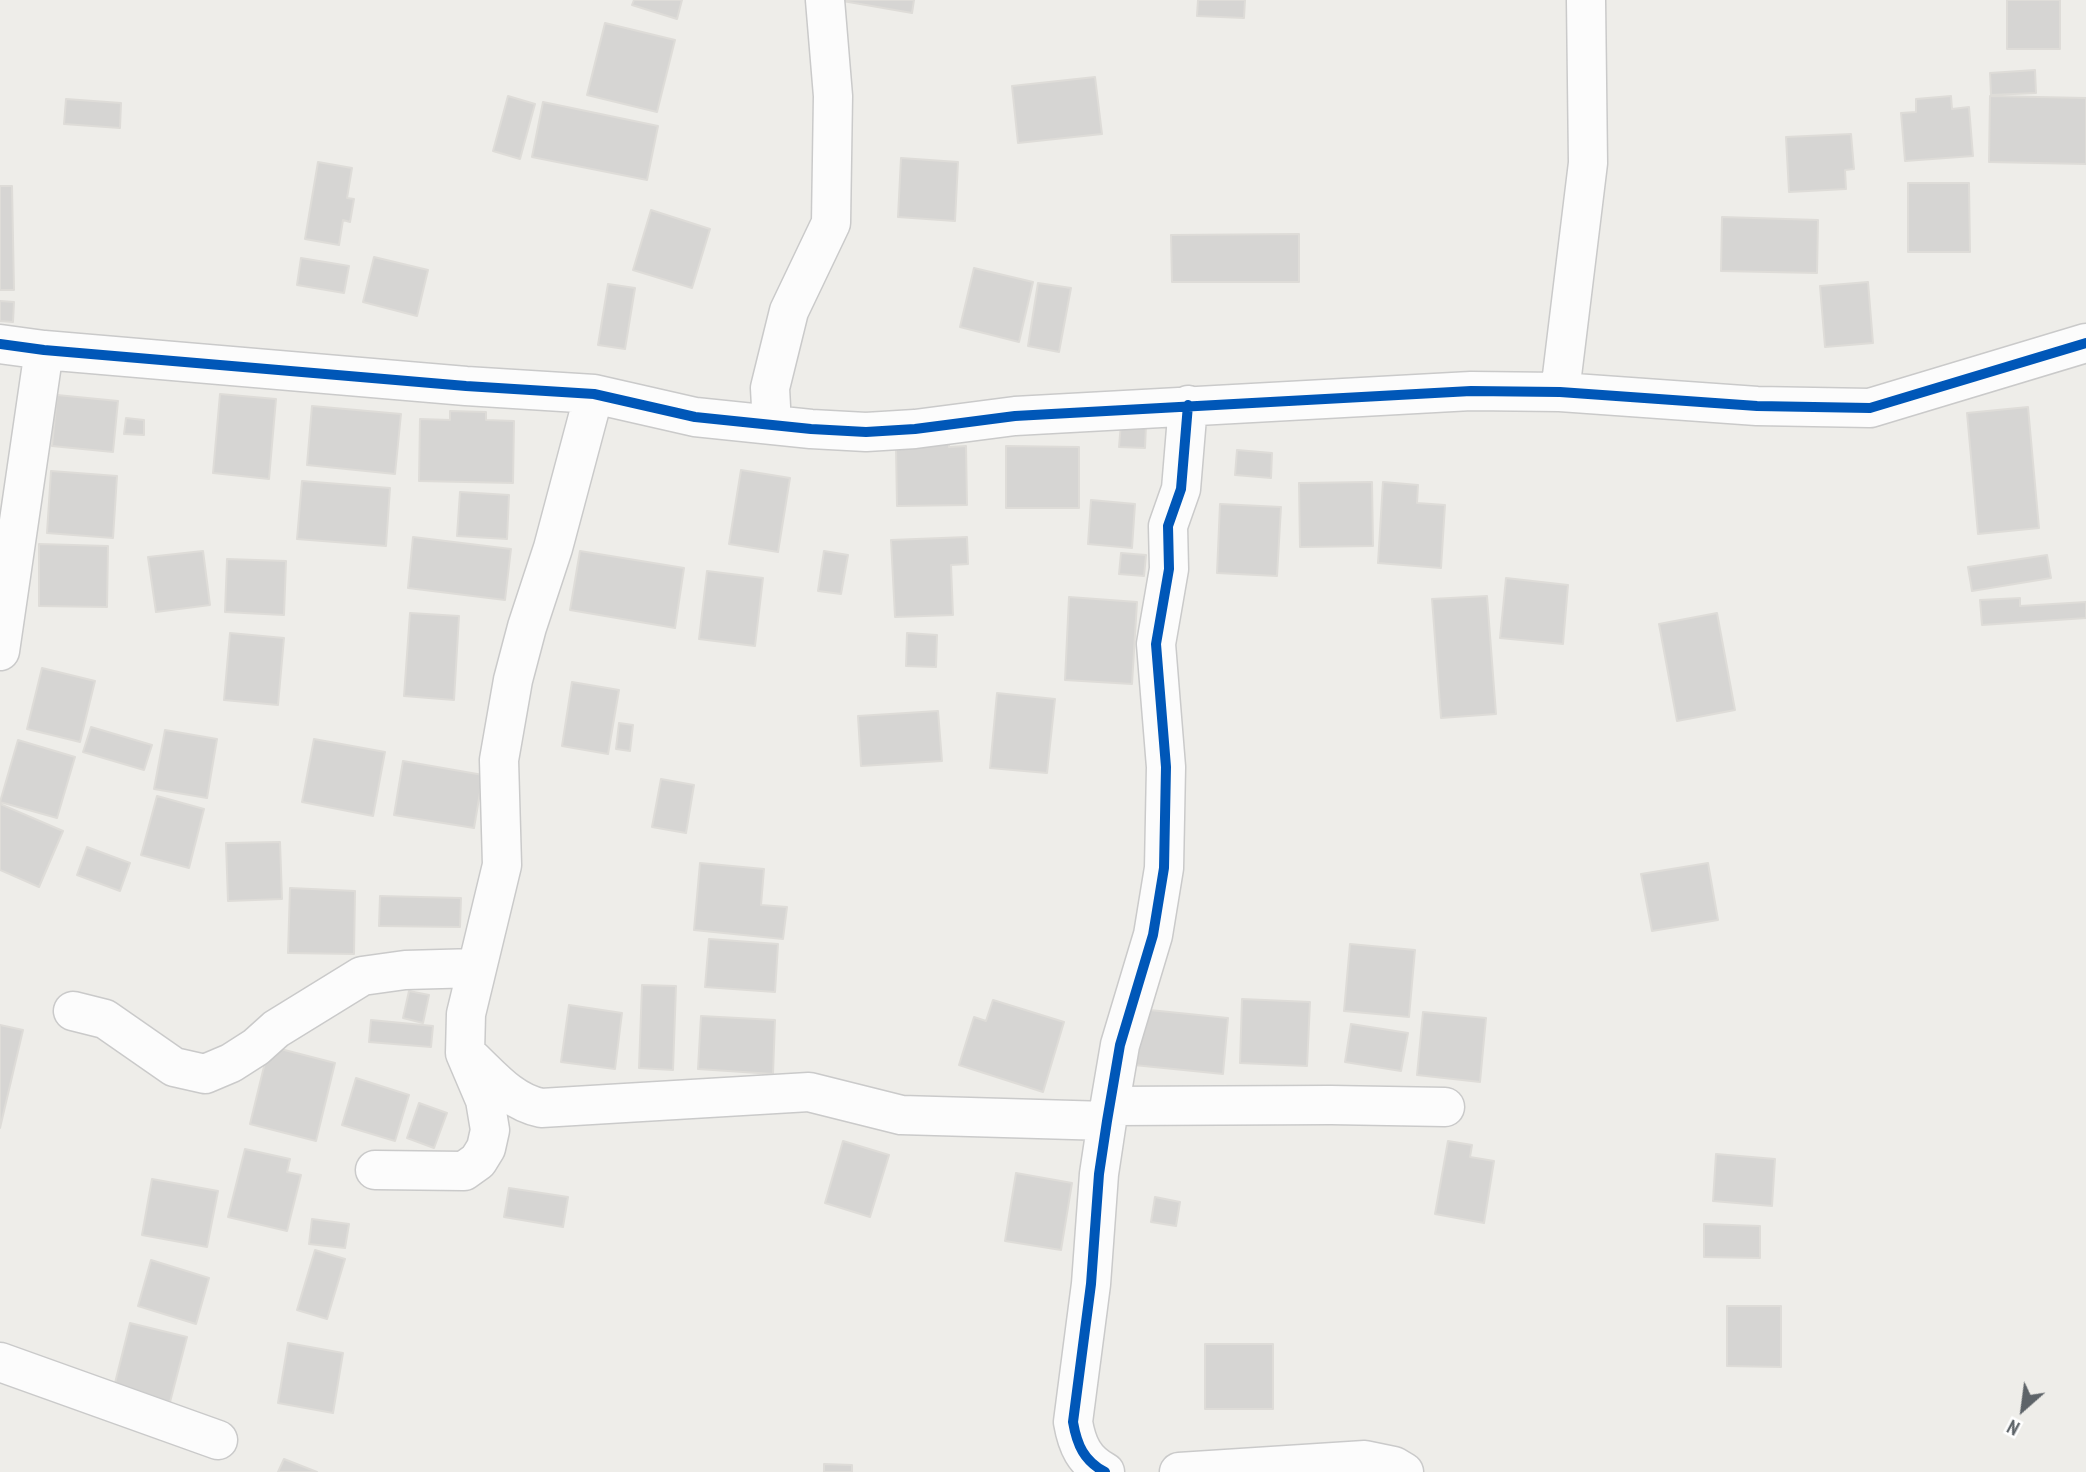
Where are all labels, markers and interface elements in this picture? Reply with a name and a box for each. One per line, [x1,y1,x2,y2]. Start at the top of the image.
north arrow [1988,1374,2058,1444]
text: N [2003,1415,2023,1441]

